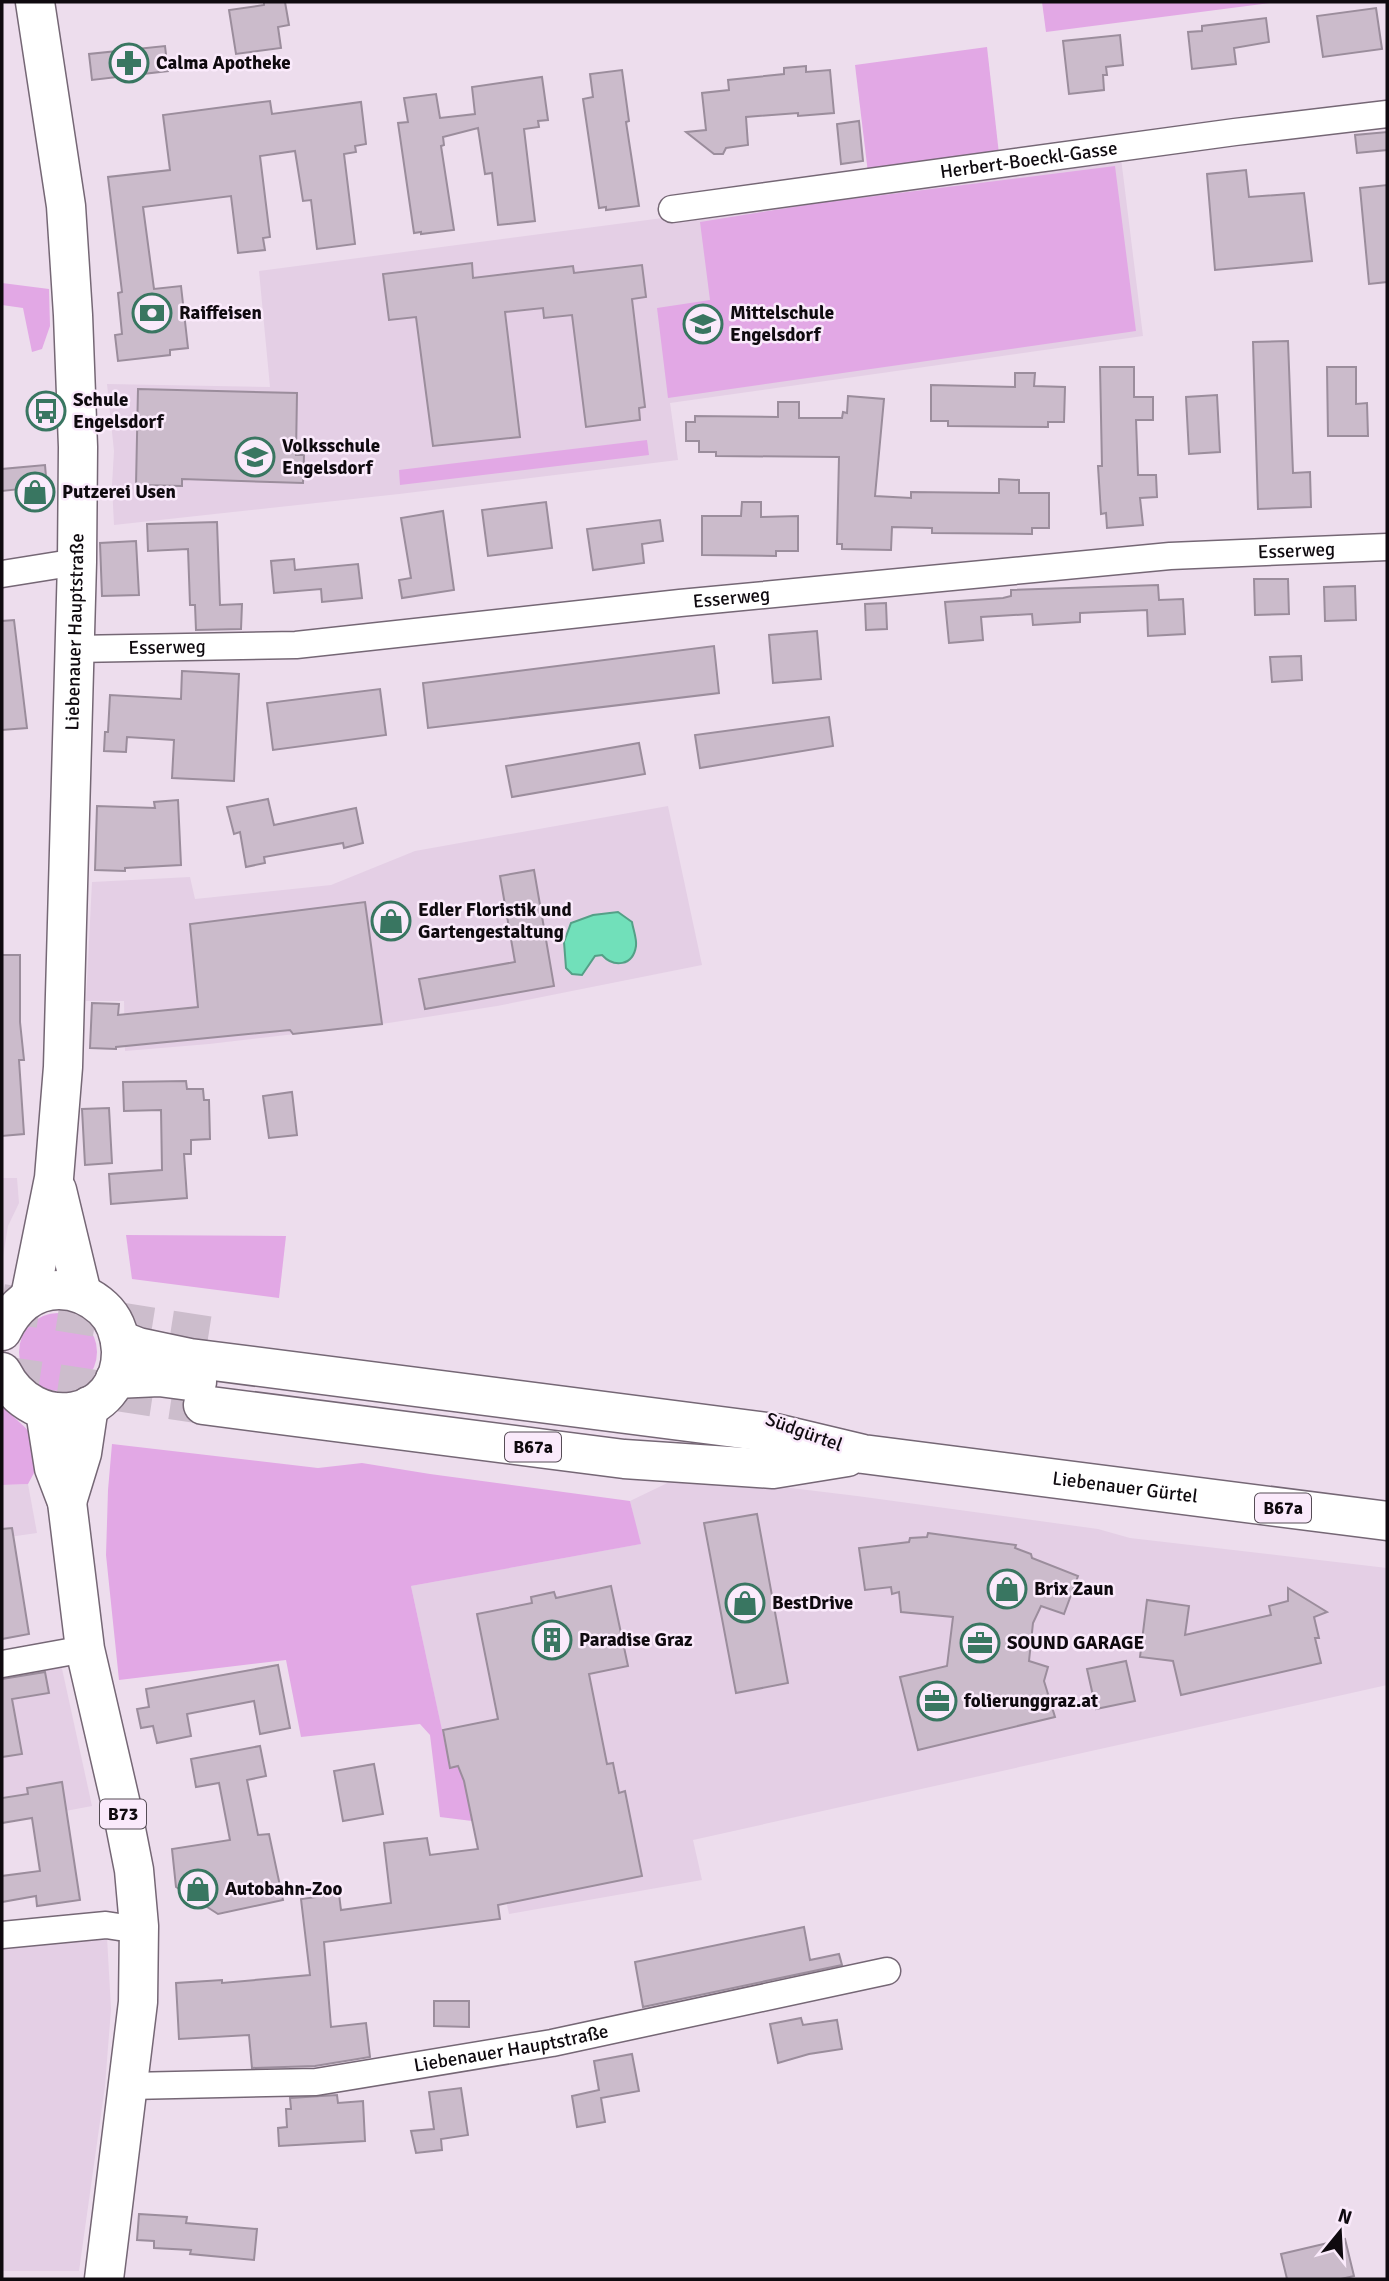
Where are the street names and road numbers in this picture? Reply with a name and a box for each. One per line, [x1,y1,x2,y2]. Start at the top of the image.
street label: Herbert-Boeckl-Gasse [938,136,1119,184]
street label: Liebenauer Hauptstraße [60,533,89,731]
street label: Esserweg [1257,537,1335,564]
street label: Esserweg [692,582,771,614]
street label: Esserweg [128,635,206,660]
street label: Südgürtel [762,1407,846,1457]
road number: B67a [505,1432,561,1462]
street label: Liebenauer Gürtel [1051,1466,1199,1509]
road number: B67a [1255,1493,1311,1522]
road number: B73 [100,1800,146,1828]
street label: Liebenauer Hauptstraße [412,2019,611,2078]

